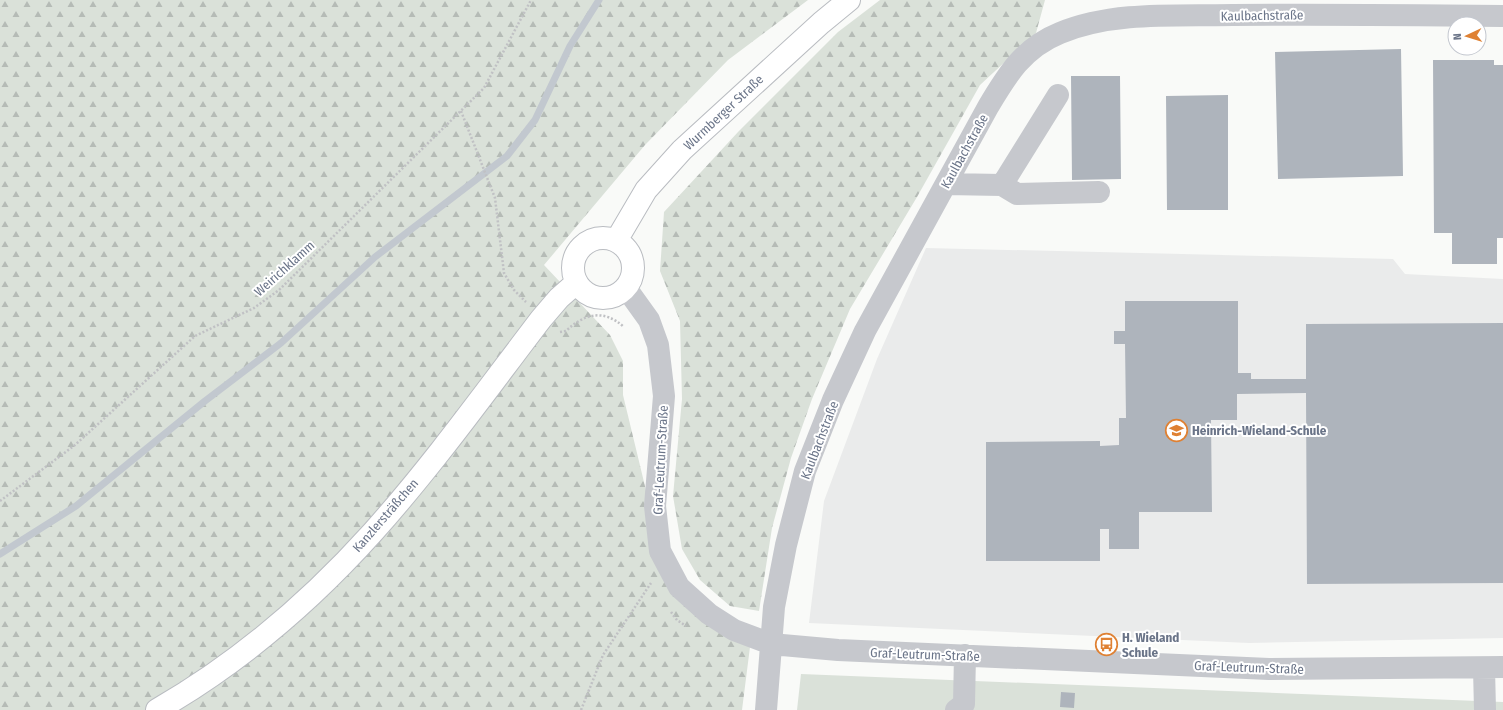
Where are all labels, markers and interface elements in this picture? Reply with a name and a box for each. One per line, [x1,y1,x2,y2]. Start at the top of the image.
street label: Kaulbachstraße [1221,7,1303,24]
north arrow [1447,16,1487,56]
text: N [1451,33,1464,40]
street label: Wurmberger Straße [681,72,766,153]
street label: Kaulbachstraße [938,111,991,191]
street label: Weirichklamm [251,238,317,299]
street label: Kaulbachstraße [798,399,841,481]
street label: Graf-Leutrum-Straße [650,405,671,515]
school or university icon: Heinrich-Wieland-Schule [1164,417,1190,443]
place label: Heinrich-Wieland-Schule [1192,423,1327,438]
street label: Kanzlersträßchen [349,476,421,555]
place label: H. Wieland Schule [1122,630,1179,660]
bus stop icon: H. Wieland Schule [1094,631,1120,657]
street label: Graf-Leutrum-Straße [870,645,980,664]
street label: Graf-Leutrum-Straße [1194,658,1304,677]

